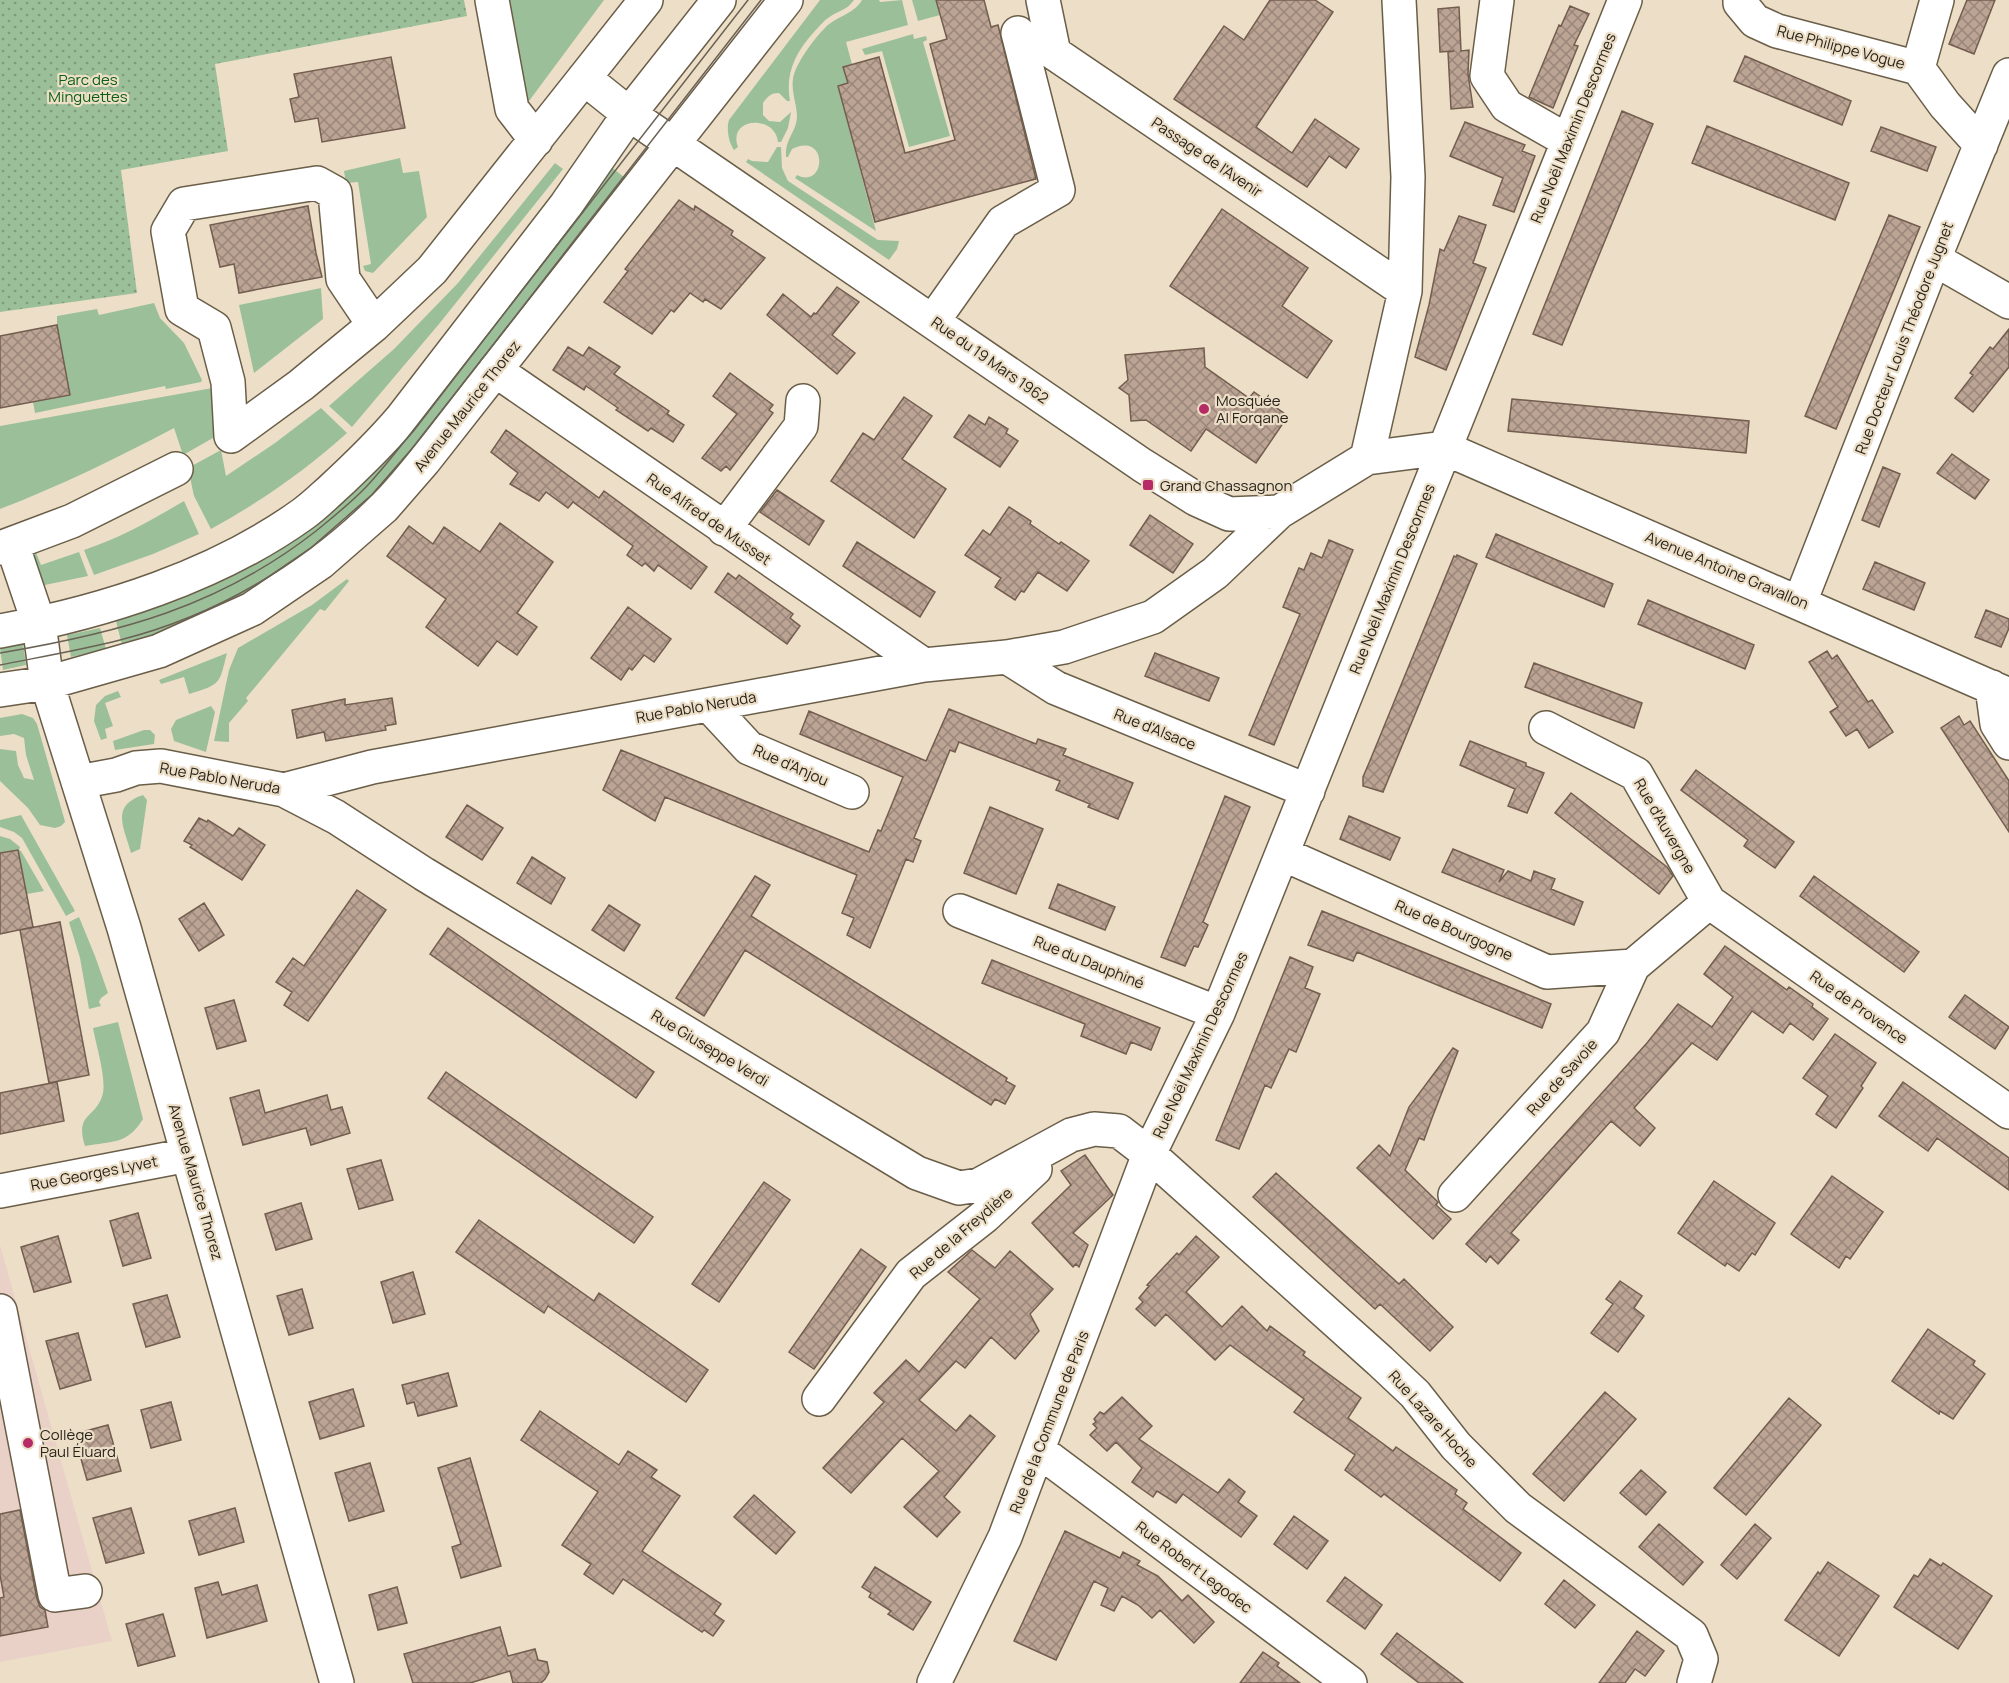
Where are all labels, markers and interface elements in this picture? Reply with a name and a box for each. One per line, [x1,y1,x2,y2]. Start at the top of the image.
street label: Rue Philippe Vogue [1775,20,1908,74]
street label: Rue Noël Maximin Descormes [1525,30,1621,226]
park label: Parc des Minguettes [48,69,128,107]
street label: Passage de l'Avenir [1147,112,1267,202]
street label: Rue Docteur Louis Théodore Jugnet [1850,219,1958,457]
street label: Rue du 19 Mars 1962 [927,312,1053,408]
street label: Avenue Maurice Thorez [409,336,525,476]
place label: Mosquée Al Forqane [1216,390,1289,428]
marker: Mosquée Al Forqane [1197,402,1211,416]
street label: Rue Alfred de Musset [643,468,775,570]
place label: Grand Chassagnon [1160,475,1292,496]
marker: Grand Chassagnon [1141,478,1155,492]
street label: Rue Noël Maximin Descormes [1344,481,1440,677]
street label: Avenue Antoine Gravallon [1642,526,1812,614]
street label: Rue Pablo Neruda [634,686,758,728]
street label: Rue d'Alsace [1111,703,1199,755]
street label: Rue d'Anjou [750,739,832,791]
street label: Rue Pablo Neruda [158,757,282,799]
street label: Rue d'Auvergne [1629,775,1701,878]
street label: Rue de Bourgogne [1392,895,1517,966]
street label: Rue du Dauphiné [1031,930,1147,994]
street label: Rue Noël Maximin Descormes [1147,948,1253,1142]
street label: Rue de Provence [1806,965,1912,1049]
street label: Rue Giuseppe Verdi [647,1005,773,1091]
street label: Rue de Savoie [1522,1034,1602,1120]
street label: Avenue Maurice Thorez [164,1101,228,1263]
street label: Rue Georges Lyvet [29,1150,159,1196]
street label: Rue de la Freydière [905,1182,1017,1284]
street label: Rue de la Commune de Paris [1004,1327,1094,1517]
street label: Rue Lazare Hoche [1384,1366,1482,1472]
place label: Collège Paul Éluard [40,1424,116,1462]
marker: Collège Paul Éluard [21,1436,35,1450]
street label: Rue Robert Legodec [1132,1516,1256,1618]

